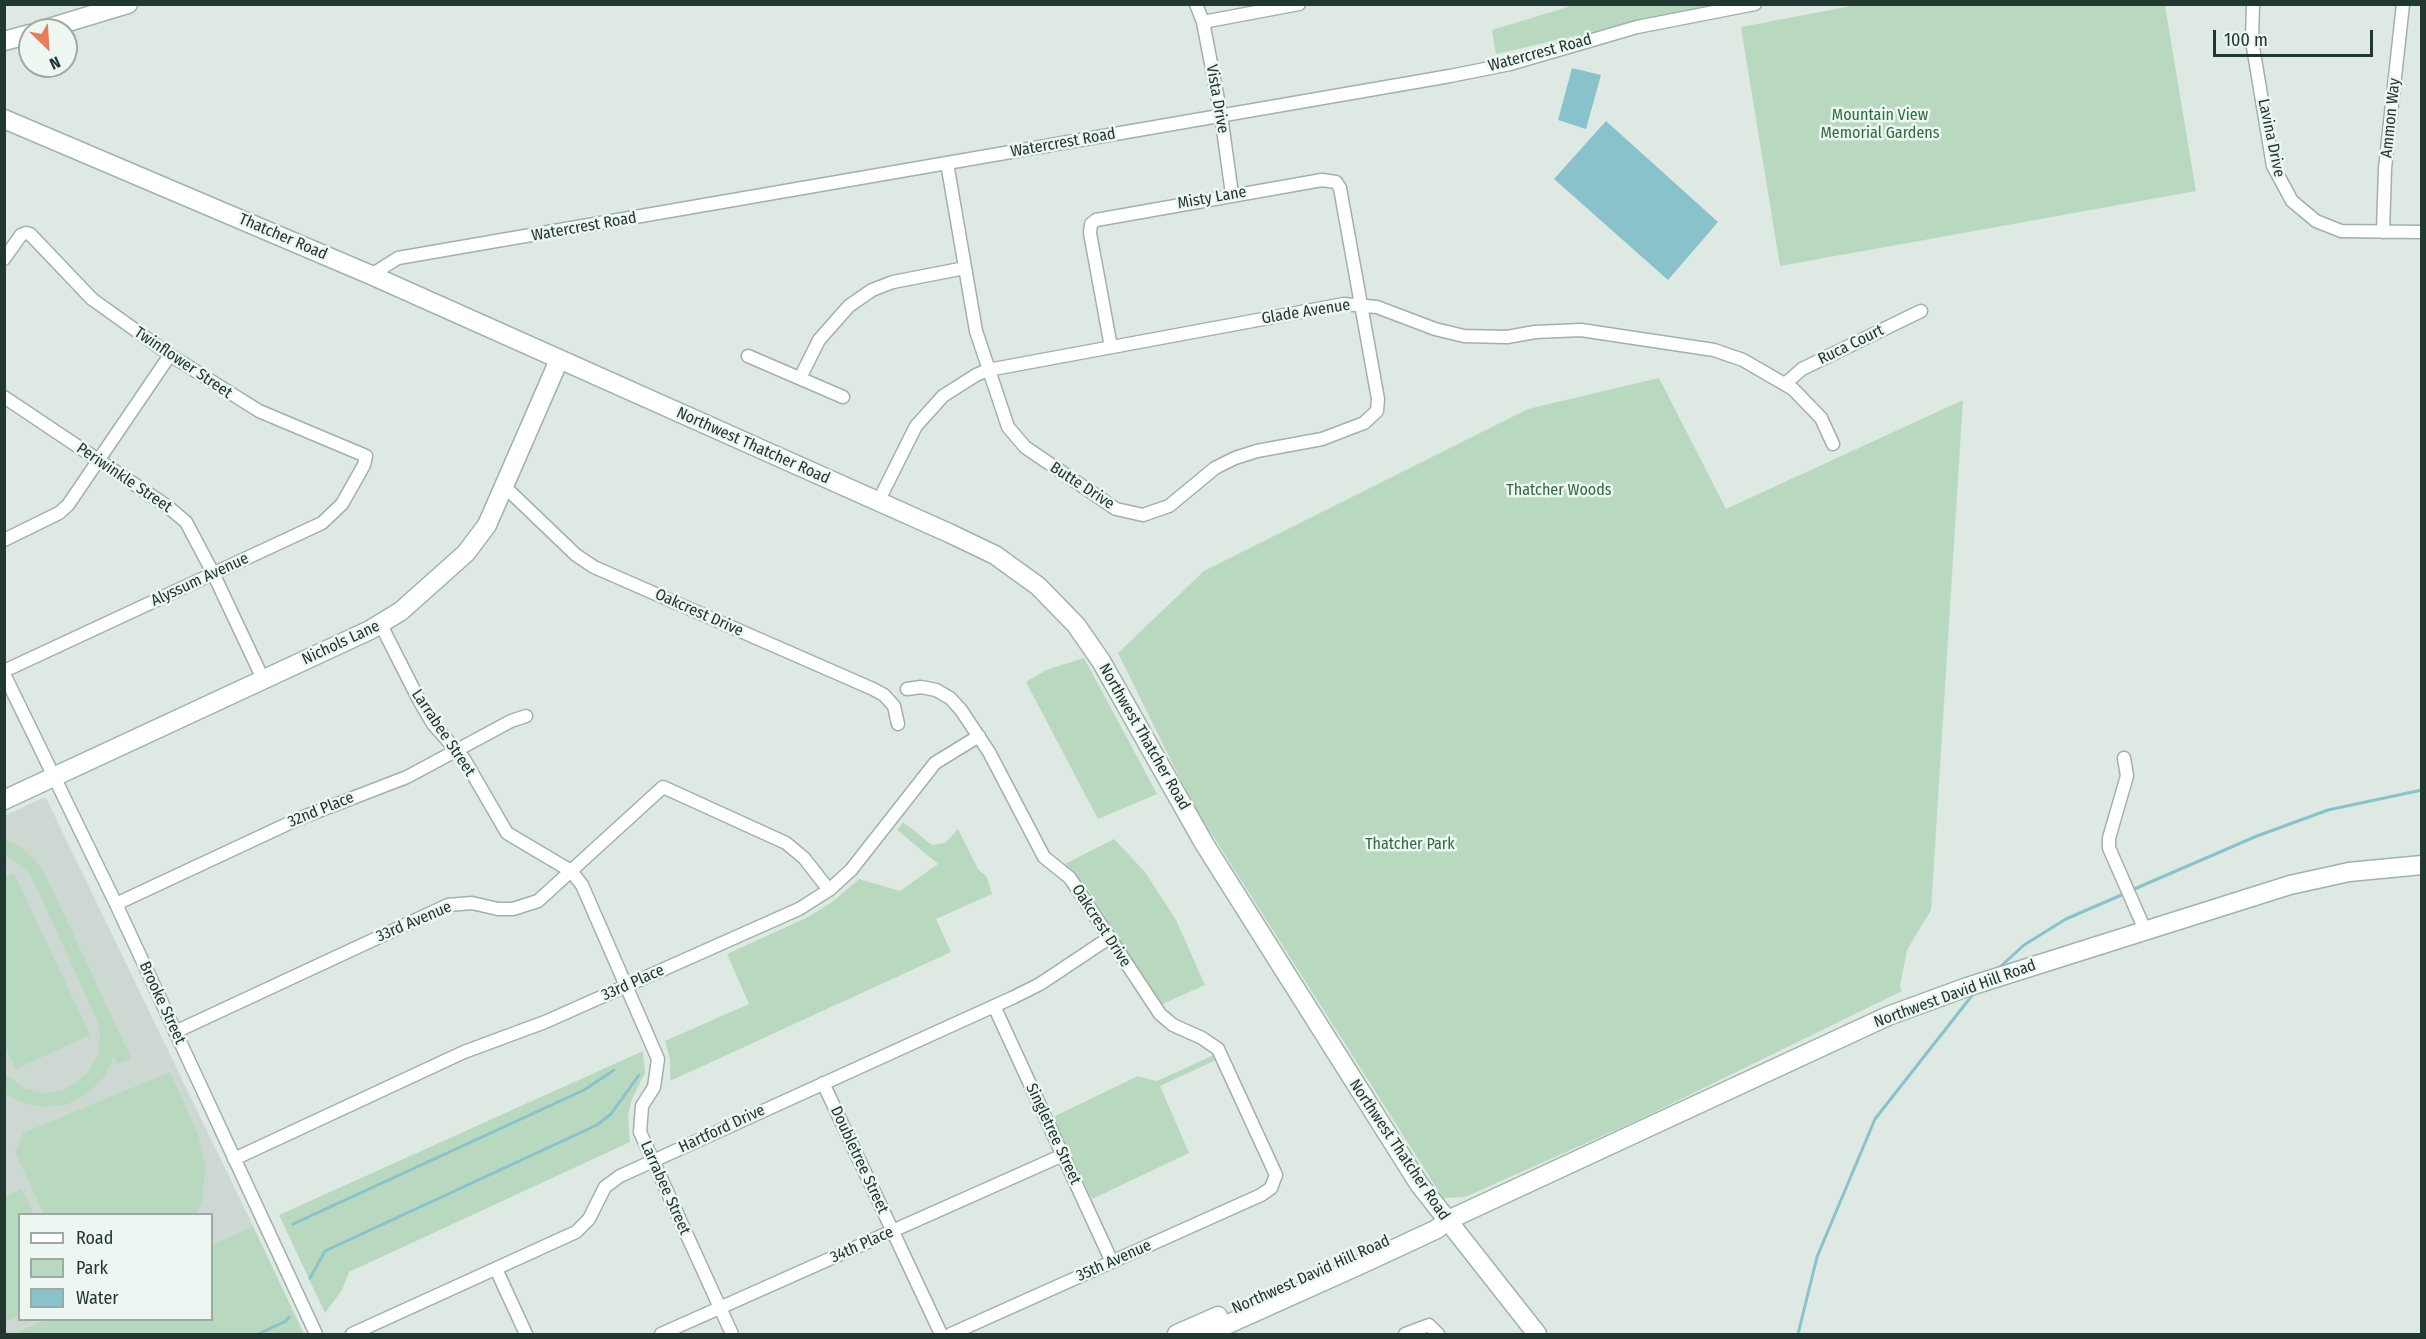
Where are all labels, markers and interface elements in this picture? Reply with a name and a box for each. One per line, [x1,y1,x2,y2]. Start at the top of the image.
north arrow [18,18,78,78]
scale bar [2216,18,2376,56]
text: 100 m [2224,29,2268,51]
street label: Watercrest Road [1486,30,1594,76]
text: N [47,52,63,74]
street label: Vista Drive [1202,63,1232,135]
street label: Ammon Way [2377,77,2405,159]
street label: Lavina Drive [2253,97,2289,179]
park label: Mountain View Memorial Gardens [1820,106,1940,144]
street label: Watercrest Road [1009,124,1117,162]
street label: Misty Lane [1176,183,1248,213]
street label: Watercrest Road [530,208,638,246]
street label: Thatcher Road [236,210,330,264]
street label: Glade Avenue [1260,296,1352,328]
street label: Ruca Court [1815,321,1887,369]
street label: Twinflower Street [130,323,236,403]
street label: Northwest Thatcher Road [673,403,833,489]
street label: Periwinkle Street [73,439,175,517]
street label: Butte Drive [1046,458,1118,514]
park label: Thatcher Woods [1506,481,1612,501]
street label: Alyssum Avenue [148,549,252,611]
street label: Oakcrest Drive [652,585,746,641]
street label: Nichols Lane [299,617,383,669]
street label: Northwest Thatcher Road [1094,660,1194,814]
street label: Larrabee Street [407,686,479,780]
street label: 32nd Place [285,788,357,832]
park label: Thatcher Park [1365,835,1455,855]
street label: Oakcrest Drive [1067,881,1135,971]
street label: 33rd Avenue [373,898,455,946]
street label: Northwest David Hill Road [1871,956,2039,1032]
street label: Brooke Street [134,959,190,1047]
street label: 33rd Place [599,961,667,1005]
street label: Northwest Thatcher Road [1345,1076,1453,1224]
street label: Singletree Street [1021,1080,1085,1188]
street label: Hartford Drive [676,1101,768,1157]
street label: Doubletree Street [826,1103,892,1217]
street label: Larrabee Street [636,1138,694,1238]
legend [18,1213,213,1321]
street label: 34th Place [828,1223,896,1267]
text: Road [76,1227,113,1249]
street label: Northwest David Hill Road [1229,1231,1393,1319]
street label: 35th Avenue [1074,1236,1154,1286]
text: Park [76,1257,108,1279]
text: Water [76,1287,119,1309]

